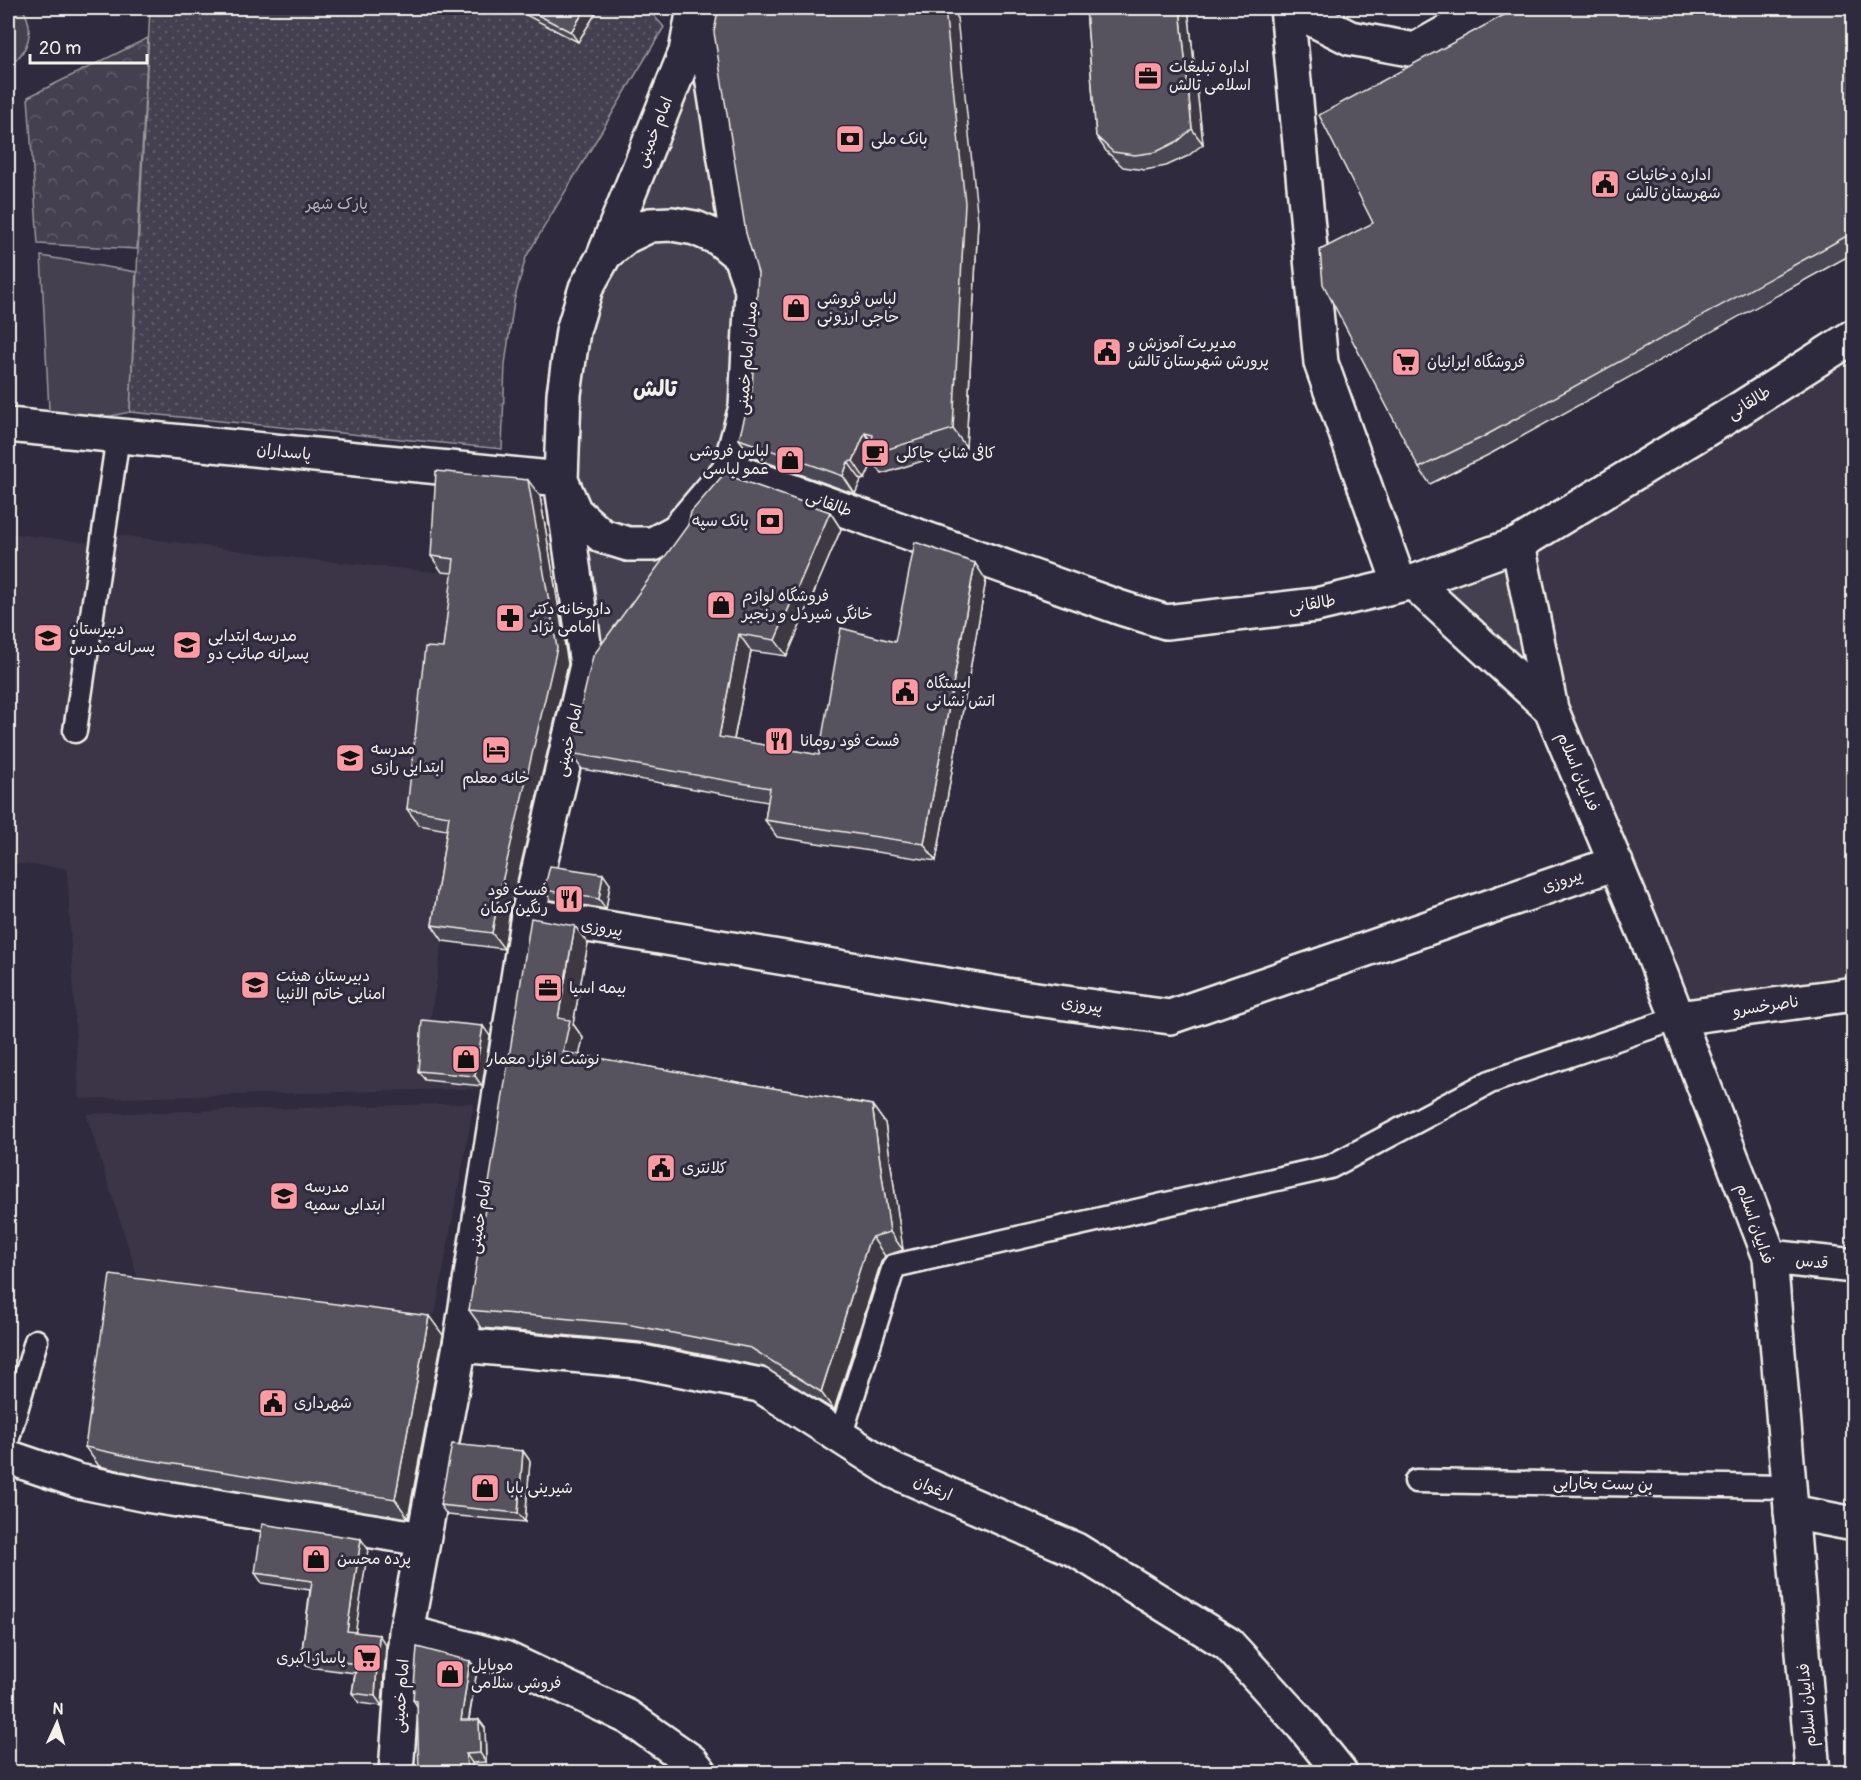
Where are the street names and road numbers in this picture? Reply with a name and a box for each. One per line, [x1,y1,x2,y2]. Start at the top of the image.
street label: امام خمینی [631,94,679,171]
street label: میدان امام خمینی [732,300,764,416]
street label: طالقانی [1724,382,1774,424]
street label: پاسداران [256,439,312,465]
street label: طالقانی [803,486,855,522]
street label: طالقانی [1287,590,1337,618]
street label: امام خمینی [551,701,589,779]
street label: فداییان اسلام [1551,729,1604,815]
street label: پیروزی [1539,865,1585,897]
street label: پیروزی [580,915,624,941]
street label: ناصرخسرو [1730,991,1801,1021]
street label: پیروزی [1060,992,1104,1018]
street label: امام خمینی [464,1179,498,1256]
street label: فداییان اسلام [1730,1181,1778,1268]
street label: قدس [1795,1250,1829,1274]
street label: ارغوان [911,1471,955,1505]
street label: بن بست بخارایی [1553,1473,1653,1495]
street label: امام خمینی [388,1658,416,1734]
street label: فداییان اسلام [1793,1662,1823,1748]

